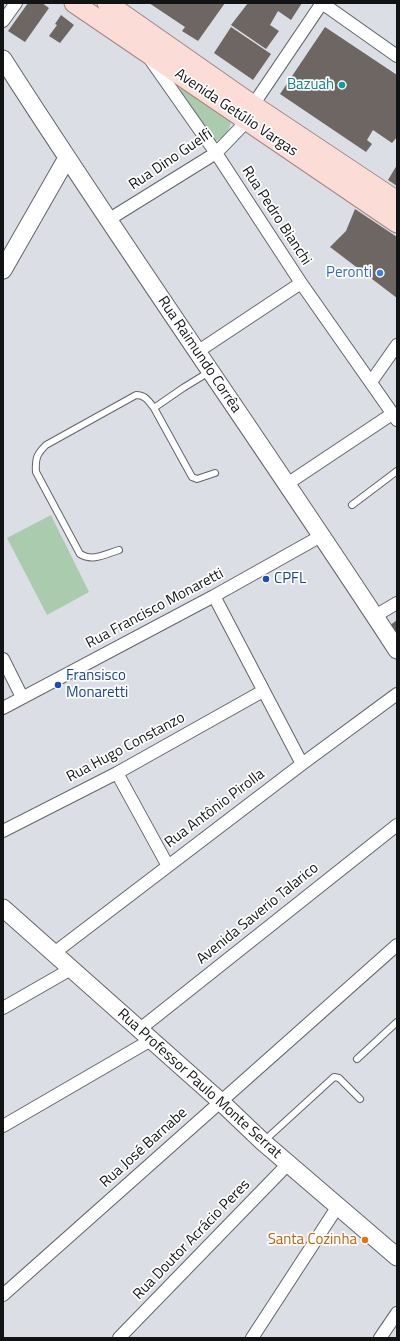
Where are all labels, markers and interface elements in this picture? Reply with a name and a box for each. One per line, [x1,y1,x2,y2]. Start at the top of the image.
street label: Avenida Getúlio Vargas [171,65,301,161]
place label: Bazuah [287,76,334,94]
marker: Bazuah [337,80,347,90]
street label: Rua Dino Guelfi [126,126,216,194]
street label: Rua Pedro Bianchi [237,163,315,269]
place label: Peronti [326,264,372,282]
marker: Peronti [375,268,385,278]
street label: Rua Raimundo Corrêa [153,293,245,417]
street label: Rua Francisco Monaretti [83,565,227,653]
place label: CPFL [274,570,306,588]
marker: CPFL [261,574,271,584]
place label: Fransisco Monaretti [66,667,128,702]
marker: Fransisco Monaretti [53,680,63,690]
street label: Rua Hugo Constanzo [64,709,188,787]
street label: Rua Antônio Pirolla [162,766,268,852]
street label: Avenida Saverio Talarico [194,859,322,969]
street label: Rua Professor Paulo Monte Serrat [113,1005,285,1163]
street label: Rua José Barnabe [97,1104,191,1192]
street label: Rua Doutor Acrácio Peres [130,1176,254,1304]
place label: Santa Cozinha [268,1231,357,1249]
marker: Santa Cozinha [360,1235,370,1245]

